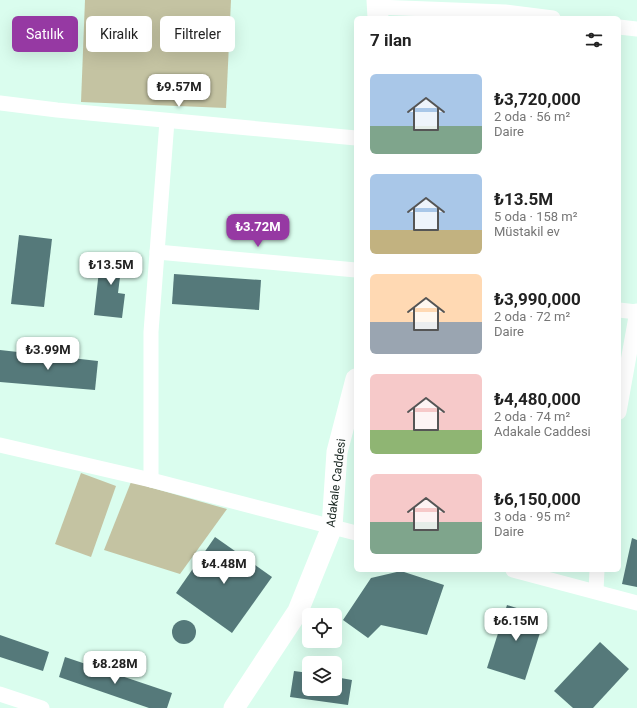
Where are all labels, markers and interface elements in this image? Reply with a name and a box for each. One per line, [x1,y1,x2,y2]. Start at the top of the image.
chip: Satılık [12,16,78,52]
chip: Kiralık [86,16,152,52]
chip: Filtreler [160,16,235,52]
icon: filters [583,29,605,51]
text: 7 ilan [370,30,412,50]
pin: ₺9.57M [146,74,212,108]
text: ₺9.57M [156,79,202,94]
text: ₺3,720,000 [494,89,581,109]
icon: home [402,90,450,138]
text: 2 oda · 56 m² [494,109,570,124]
text: Daire [494,124,524,139]
text: ₺13.5M [494,189,553,209]
icon: home [402,190,450,238]
text: 5 oda · 158 m² [494,209,578,224]
pin: ₺3.72M [225,214,291,248]
text: ₺3.72M [235,219,281,234]
text: Müstakil ev [494,224,560,239]
pin: ₺13.5M [78,252,144,286]
text: ₺13.5M [88,257,134,272]
text: ₺3,990,000 [494,289,581,309]
icon: home [402,290,450,338]
text: 2 oda · 72 m² [494,309,570,324]
text: Daire [494,324,524,339]
pin: ₺3.99M [15,337,81,371]
text: ₺3.99M [25,342,71,357]
text: ₺4,480,000 [494,389,581,409]
icon: home [402,390,450,438]
text: 2 oda · 74 m² [494,409,570,424]
text: Adakale Caddesi [494,424,591,439]
street label: Adakale Caddesi [324,438,348,528]
text: ₺6,150,000 [494,489,581,509]
icon: home [402,490,450,538]
text: 3 oda · 95 m² [494,509,570,524]
text: Daire [494,524,524,539]
pin: ₺4.48M [191,551,257,585]
text: ₺4.48M [201,556,247,571]
map controls [302,608,342,696]
button: locate [302,608,342,648]
pin: ₺6.15M [483,608,549,642]
text: ₺6.15M [493,613,539,628]
pin: ₺8.28M [82,651,148,685]
text: ₺8.28M [92,656,138,671]
button: layers [302,656,342,696]

